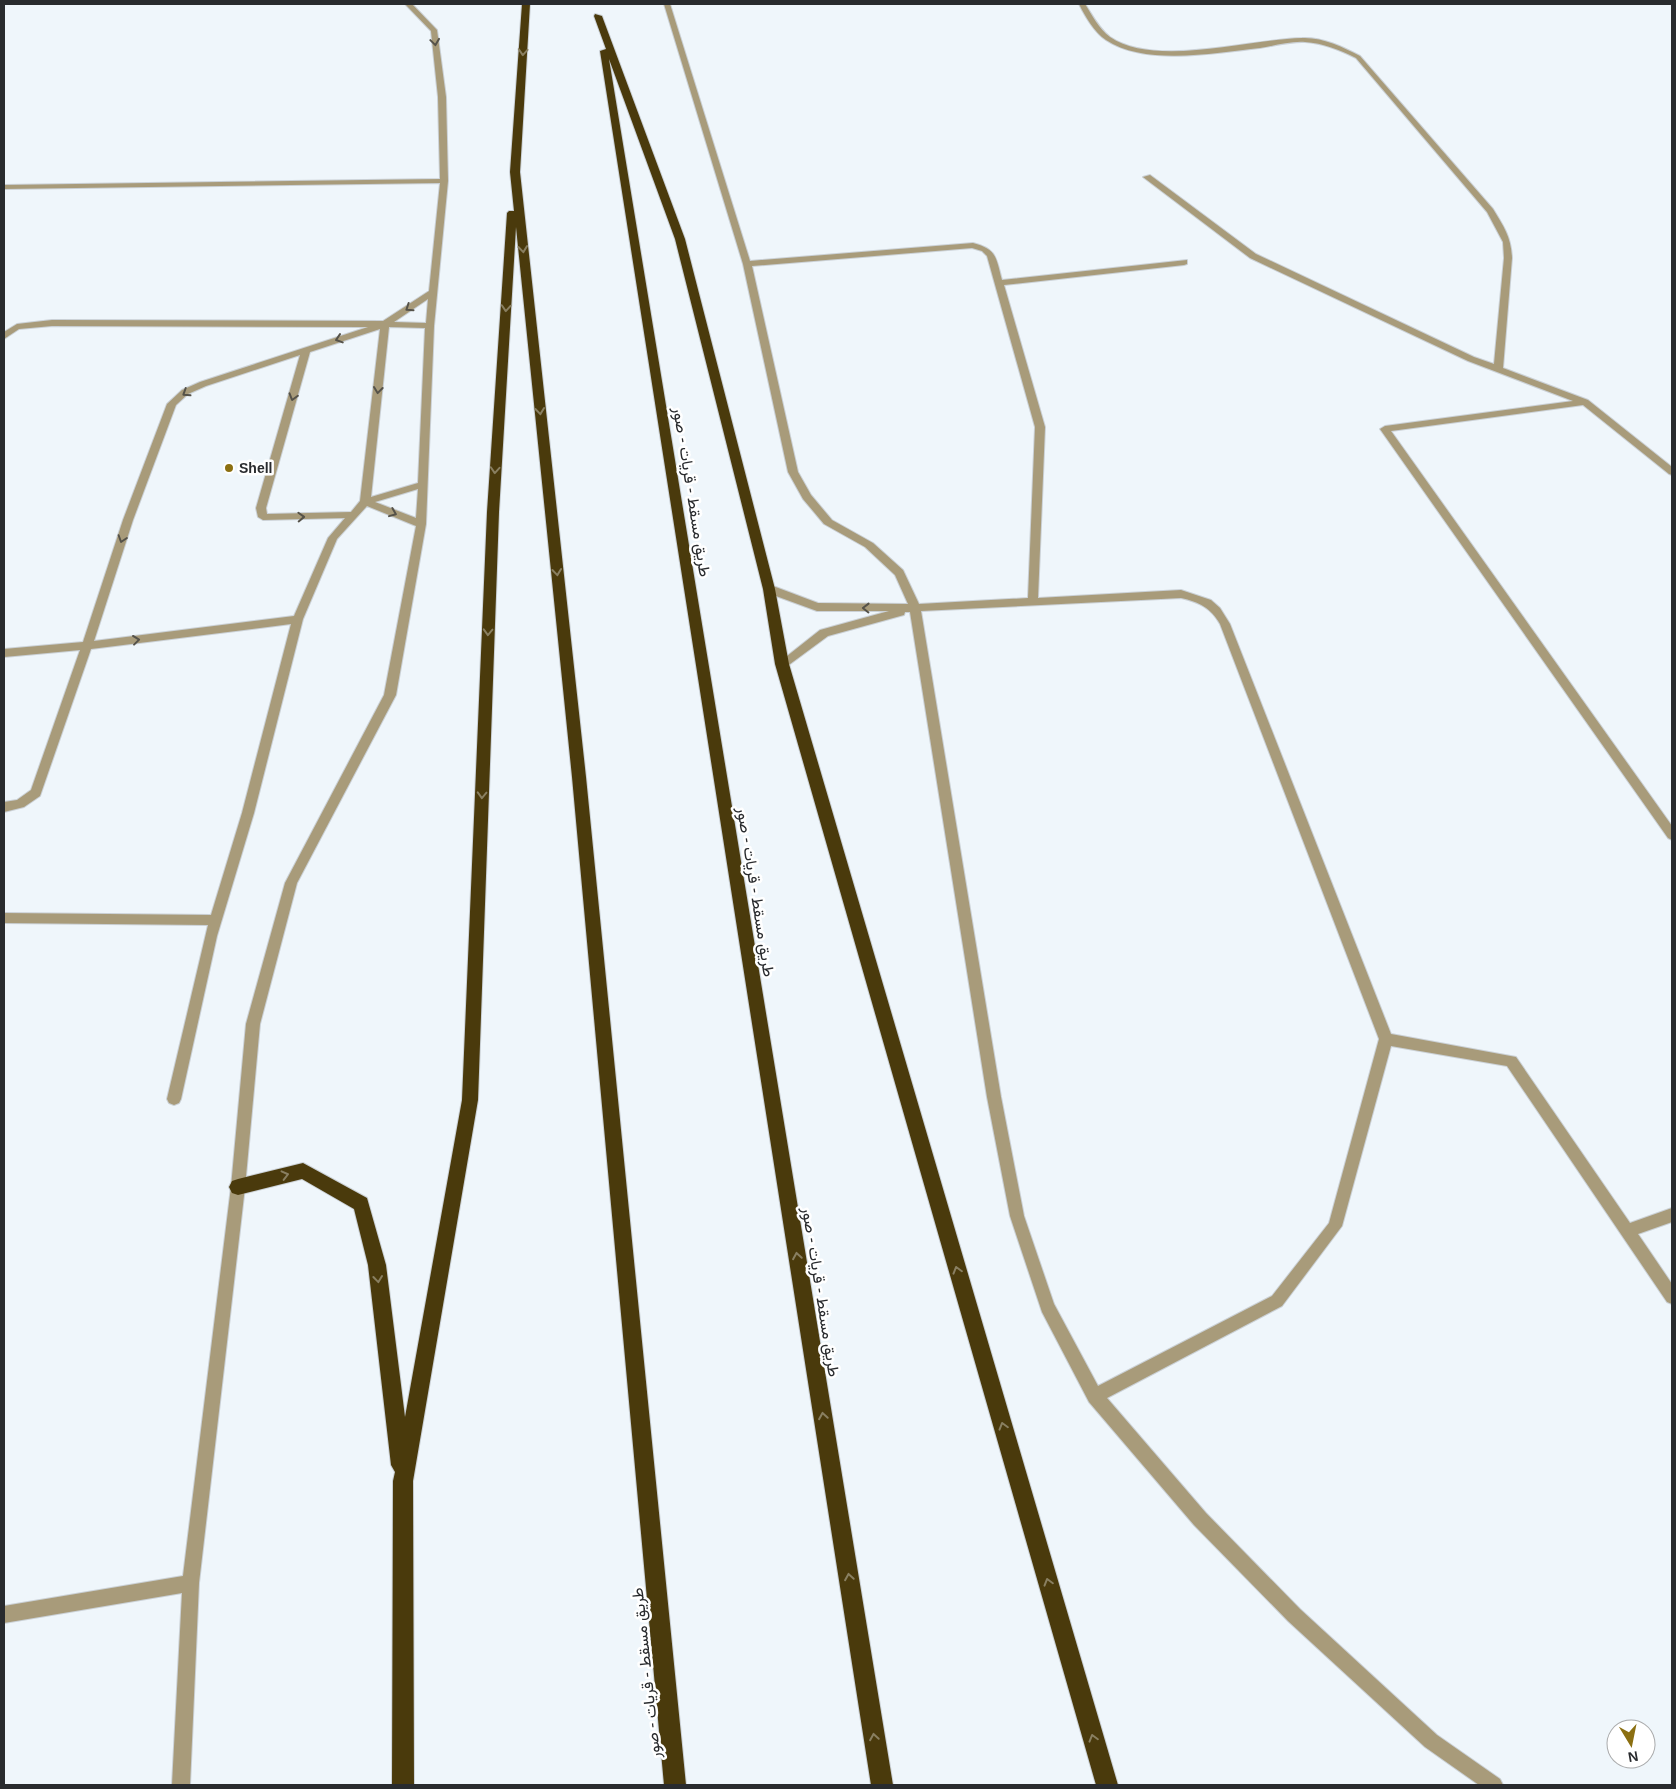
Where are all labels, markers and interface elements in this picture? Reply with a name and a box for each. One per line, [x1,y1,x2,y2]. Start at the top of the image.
one-way arrow [429,39,440,47]
one-way arrow [517,49,528,57]
one-way arrow [517,246,528,254]
one-way arrow [406,302,415,311]
one-way arrow [501,304,512,312]
one-way arrow [335,334,344,344]
one-way arrow [373,386,384,394]
one-way arrow [182,387,192,396]
one-way arrow [288,393,299,401]
street label: طريق مسقط - قريات - صور [668,405,714,578]
one-way arrow [534,407,545,415]
place label: Shell [239,460,272,476]
marker: Shell [223,462,235,474]
one-way arrow [490,466,501,474]
one-way arrow [388,507,397,517]
one-way arrow [297,512,305,523]
one-way arrow [118,535,128,543]
one-way arrow [551,569,562,577]
one-way arrow [862,603,870,613]
one-way arrow [483,629,493,637]
one-way arrow [133,635,141,646]
one-way arrow [477,792,487,799]
street label: طريق مسقط - قريات - صور [732,805,778,978]
one-way arrow [281,1170,290,1181]
street label: طريق مسقط - قريات - صور [797,1205,843,1378]
one-way arrow [793,1251,803,1260]
one-way arrow [953,1267,963,1275]
one-way arrow [372,1275,383,1283]
one-way arrow [818,1412,829,1420]
one-way arrow [998,1423,1008,1431]
one-way arrow [844,1572,854,1581]
one-way arrow [1043,1578,1054,1587]
street label: طريق مسقط - قريات - صور [629,1587,666,1760]
north arrow [1606,1719,1656,1769]
one-way arrow [870,1733,880,1741]
one-way arrow [1089,1735,1099,1743]
text: N [1627,1748,1640,1766]

